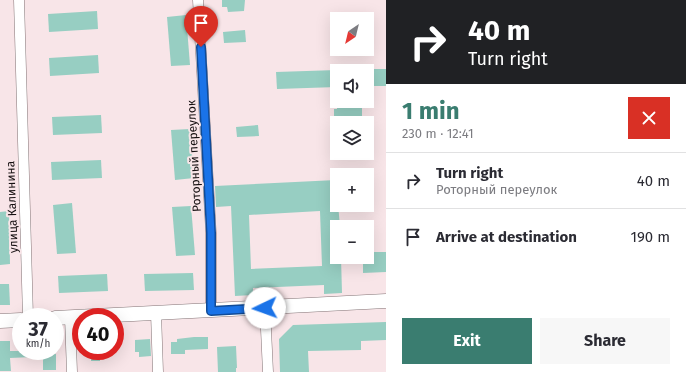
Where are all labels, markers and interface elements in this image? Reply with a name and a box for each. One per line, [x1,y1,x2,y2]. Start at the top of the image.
pin [184,6,218,47]
icon: arrive [190,12,212,34]
north arrow [330,12,374,56]
map controls [330,12,374,264]
text: 40 m [468,14,531,47]
icon: right [402,16,454,68]
text: Turn right [468,48,548,70]
button: sound [330,64,374,108]
text: 1 min [402,97,460,125]
button: close [628,97,670,139]
street label: Роторный переулок [184,99,204,212]
button: layers [330,116,374,160]
text: 230 m · 12:41 [402,126,474,141]
street label: улица Калинина [3,161,21,253]
text: Turn right [436,164,503,182]
button: + [330,168,374,212]
icon: right [402,170,424,192]
text: 40 m [637,172,670,190]
text: Роторный переулок [436,182,557,197]
button: − [330,220,374,264]
icon: arrive [402,226,424,248]
text: Arrive at destination [436,228,577,246]
text: 190 m [630,228,670,246]
position arrow [244,287,286,329]
speed limit sign: 40 [72,308,124,360]
text: 37 [28,317,48,341]
button: Exit [402,318,532,364]
button: Share [540,318,670,364]
text: km/h [26,338,50,350]

